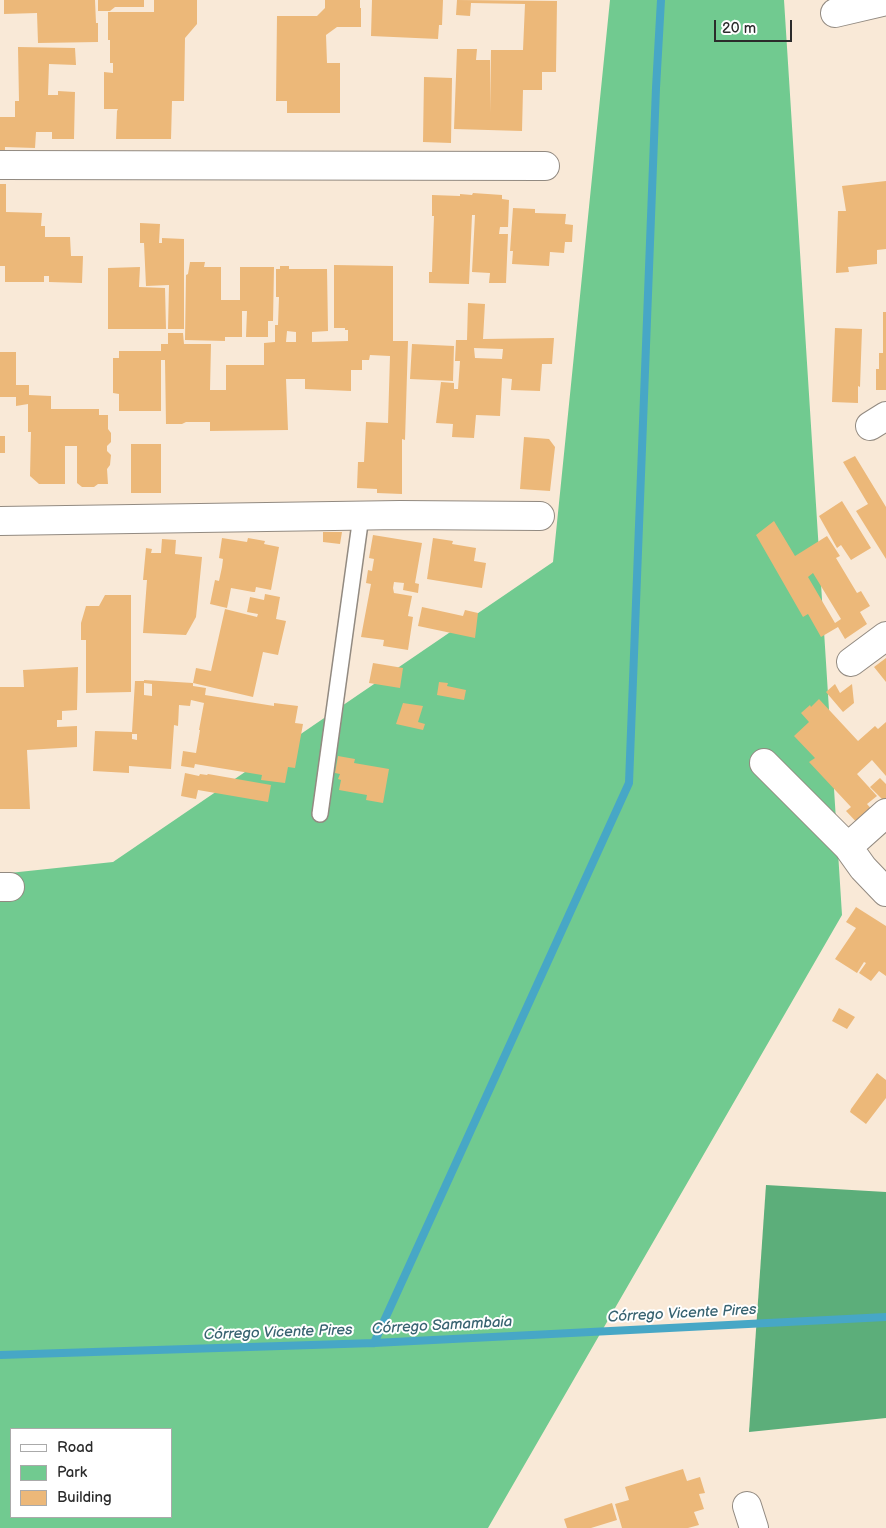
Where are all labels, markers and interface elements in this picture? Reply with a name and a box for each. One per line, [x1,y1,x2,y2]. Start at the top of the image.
scale bar [716,10,794,42]
text: 20 m [722,19,756,38]
water label: Córrego Vicente Pires [607,1301,757,1327]
water label: Córrego Samambaia [371,1313,513,1339]
water label: Córrego Vicente Pires [203,1321,353,1345]
legend [10,1428,172,1518]
text: Road [57,1438,93,1457]
text: Park [57,1463,87,1482]
text: Building [57,1488,112,1507]

